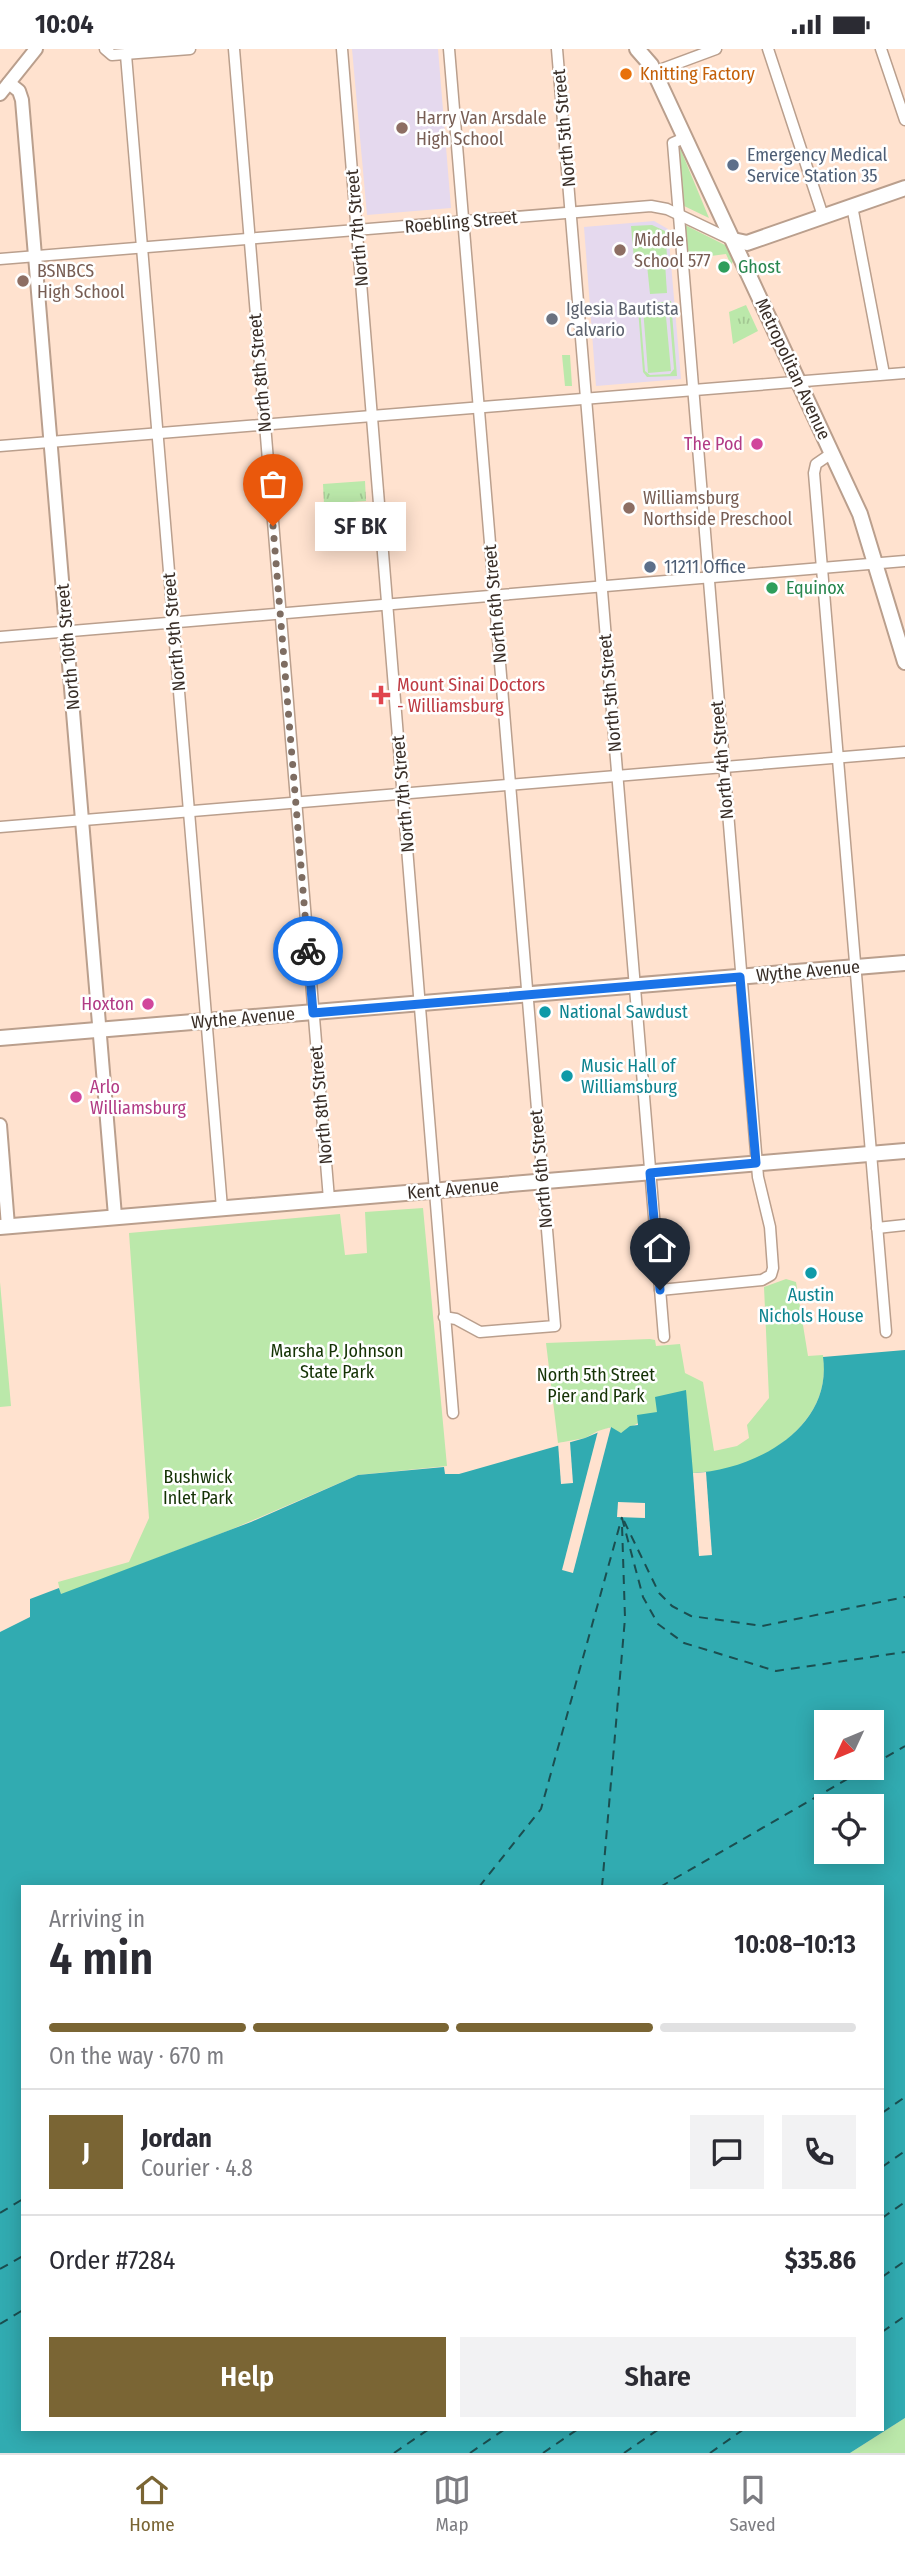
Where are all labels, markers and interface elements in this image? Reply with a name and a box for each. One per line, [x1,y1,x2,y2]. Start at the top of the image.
text: 10:04 [35,9,94,40]
place label: Knitting Factory [640,63,755,85]
marker: Knitting Factory [618,66,634,82]
street label: North 5th Street [548,68,580,188]
place label: Harry Van Arsdale High School [416,107,547,150]
marker: Harry Van Arsdale High School [394,120,410,136]
place label: Emergency Medical Service Station 35 [747,144,888,187]
marker: Emergency Medical Service Station 35 [725,157,741,173]
street label: North 7th Street [341,168,373,287]
street label: Roebling Street [404,206,518,238]
place label: Middle School 577 [634,229,711,272]
marker: Middle School 577 [612,242,628,258]
place label: Ghost [738,256,781,278]
marker: Ghost [716,259,732,275]
place label: BSNBCS High School [37,260,125,303]
marker: BSNBCS High School [15,273,31,289]
street label: Metropolitan Avenue [751,295,835,443]
place label: Iglesia Bautista Calvario [566,298,679,341]
marker: Iglesia Bautista Calvario [544,311,560,327]
street label: North 8th Street [244,313,276,433]
place label: The Pod [684,433,743,455]
marker: The Pod [749,436,765,452]
pin [243,454,303,526]
icon: bag [254,465,292,503]
place label: Williamsburg Northside Preschool [643,487,793,530]
marker: Williamsburg Northside Preschool [621,500,637,516]
callout: SF BK [315,501,406,551]
text: SF BK [334,512,387,540]
street label: North 6th Street [479,544,511,664]
place label: 11211 Office [664,556,746,578]
marker: 11211 Office [642,559,658,575]
street label: North 9th Street [158,572,190,692]
place label: Equinox [786,577,844,599]
marker: Equinox [764,580,780,596]
street label: North 10th Street [52,583,84,711]
street label: North 5th Street [594,633,626,753]
place label: Mount Sinai Doctors - Williamsburg [397,674,546,717]
marker: Mount Sinai Doctors - Williamsburg [371,685,391,705]
street label: North 4th Street [706,700,738,820]
street label: North 7th Street [387,734,419,853]
courier [273,916,343,986]
icon: bike [289,932,327,970]
street label: Wythe Avenue [755,955,861,986]
place label: Hoxton [81,993,134,1015]
marker: Hoxton [140,996,156,1012]
place label: National Sawdust [559,1001,688,1023]
street label: Wythe Avenue [190,1002,296,1033]
marker: National Sawdust [537,1004,553,1020]
street label: North 8th Street [305,1045,337,1165]
place label: Music Hall of Williamsburg [581,1055,677,1098]
marker: Music Hall of Williamsburg [559,1068,575,1084]
place label: Arlo Williamsburg [90,1076,186,1119]
marker: Arlo Williamsburg [68,1089,84,1105]
street label: North 6th Street [525,1109,557,1229]
street label: Kent Avenue [406,1174,500,1204]
pin [630,1218,690,1290]
icon: home [641,1229,679,1267]
marker: Austin Nichols House [803,1265,819,1281]
place label: Austin Nichols House [758,1284,864,1327]
park label: Marsha P. Johnson State Park [270,1340,404,1383]
park label: North 5th Street Pier and Park [537,1364,655,1407]
park label: Bushwick Inlet Park [163,1466,234,1509]
north arrow [814,1710,884,1780]
map controls [814,1710,884,1864]
button: locate [814,1794,884,1864]
text: Arriving in [49,1905,145,1933]
text: 10:08–10:13 [734,1929,856,1960]
text: 4 min [49,1931,153,1986]
text: On the way · 670 m [49,2042,224,2070]
button: chat [690,2115,764,2189]
button: phone [782,2115,856,2189]
text: Jordan [141,2123,212,2154]
text: J [82,2137,90,2168]
text: Courier · 4.8 [141,2154,253,2182]
text: Order #7284 [49,2245,175,2276]
text: $35.86 [785,2245,856,2276]
button: Help [49,2337,446,2417]
button: Share [460,2337,856,2417]
tab: Home [129,2471,175,2536]
tab: Map [433,2471,471,2536]
tab: Saved [729,2471,776,2536]

